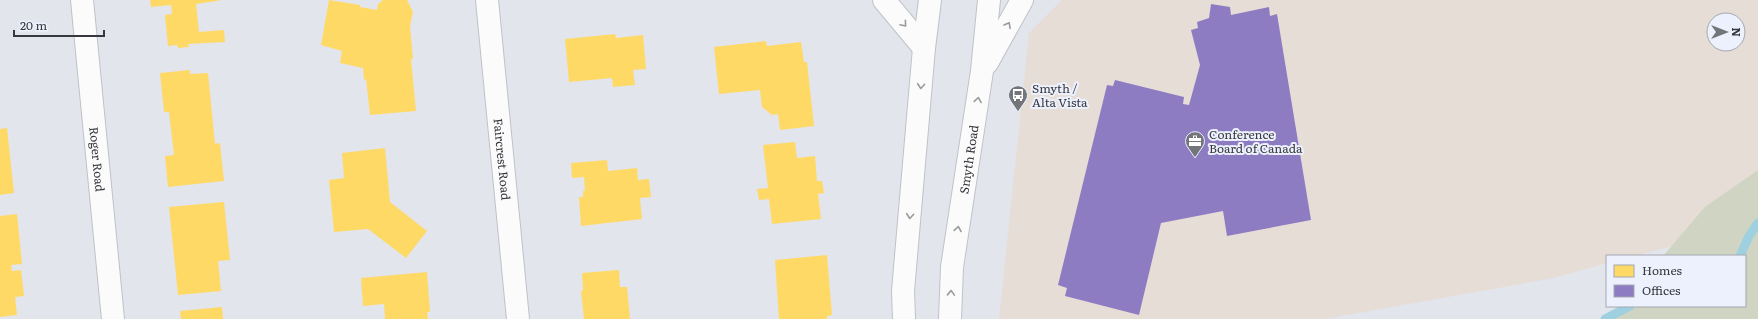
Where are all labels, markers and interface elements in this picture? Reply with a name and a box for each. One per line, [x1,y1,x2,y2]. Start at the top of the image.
scale bar [14,12,104,38]
north arrow [1706,12,1746,52]
text: 20 m [20,16,47,34]
one-way arrow [899,19,906,26]
one-way arrow [1004,22,1011,29]
text: N [1729,27,1745,37]
place label: Smyth / Alta Vista [1032,79,1088,111]
one-way arrow [917,83,926,89]
bus stop icon: Smyth / Alta Vista [1007,84,1029,112]
one-way arrow [973,97,982,103]
street label: Faircrest Road [490,117,515,202]
street label: Smyth Road [954,123,983,195]
place label: Conference Board of Canada [1209,125,1303,157]
street label: Roger Road [85,126,110,193]
office icon: Conference Board of Canada [1184,130,1206,158]
one-way arrow [905,213,914,219]
one-way arrow [953,226,962,232]
legend [1606,255,1746,307]
text: Homes [1642,261,1682,279]
text: Offices [1642,281,1681,299]
one-way arrow [947,290,955,296]

